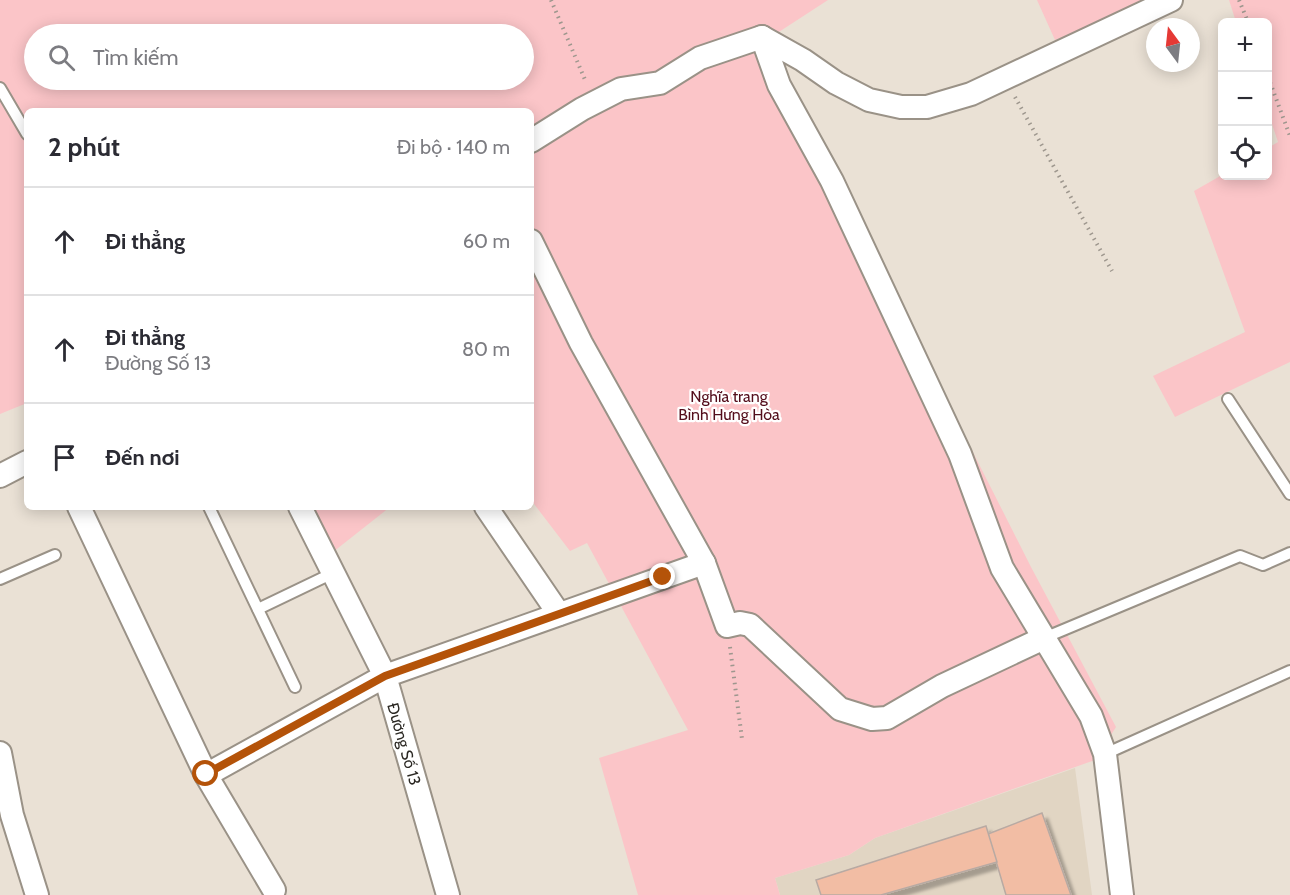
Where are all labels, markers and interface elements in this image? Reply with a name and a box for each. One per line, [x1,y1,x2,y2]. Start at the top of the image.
north arrow [1146,18,1200,72]
map controls [1218,18,1272,180]
button: + [1218,18,1272,72]
search box [24,24,534,90]
icon: search [45,41,78,74]
text: Tìm kiếm [93,44,179,71]
button: − [1218,72,1272,126]
button: locate [1218,126,1272,180]
text: 2 phút [48,131,120,163]
text: Đi bộ · 140 m [397,135,510,159]
icon: ahead [48,225,81,258]
text: Đi thẳng [105,228,185,255]
text: 60 m [463,229,510,253]
text: Đi thẳng [105,324,185,351]
icon: ahead [48,333,81,366]
text: 80 m [462,337,510,361]
text: Đường Số 13 [105,351,211,375]
park label: Nghĩa trang Bình Hưng Hòa [678,387,780,424]
icon: arrive [48,441,81,474]
text: Đến nơi [105,444,179,471]
route end [649,563,675,589]
street label: Đường Số 13 [383,701,425,787]
route start [192,760,218,786]

